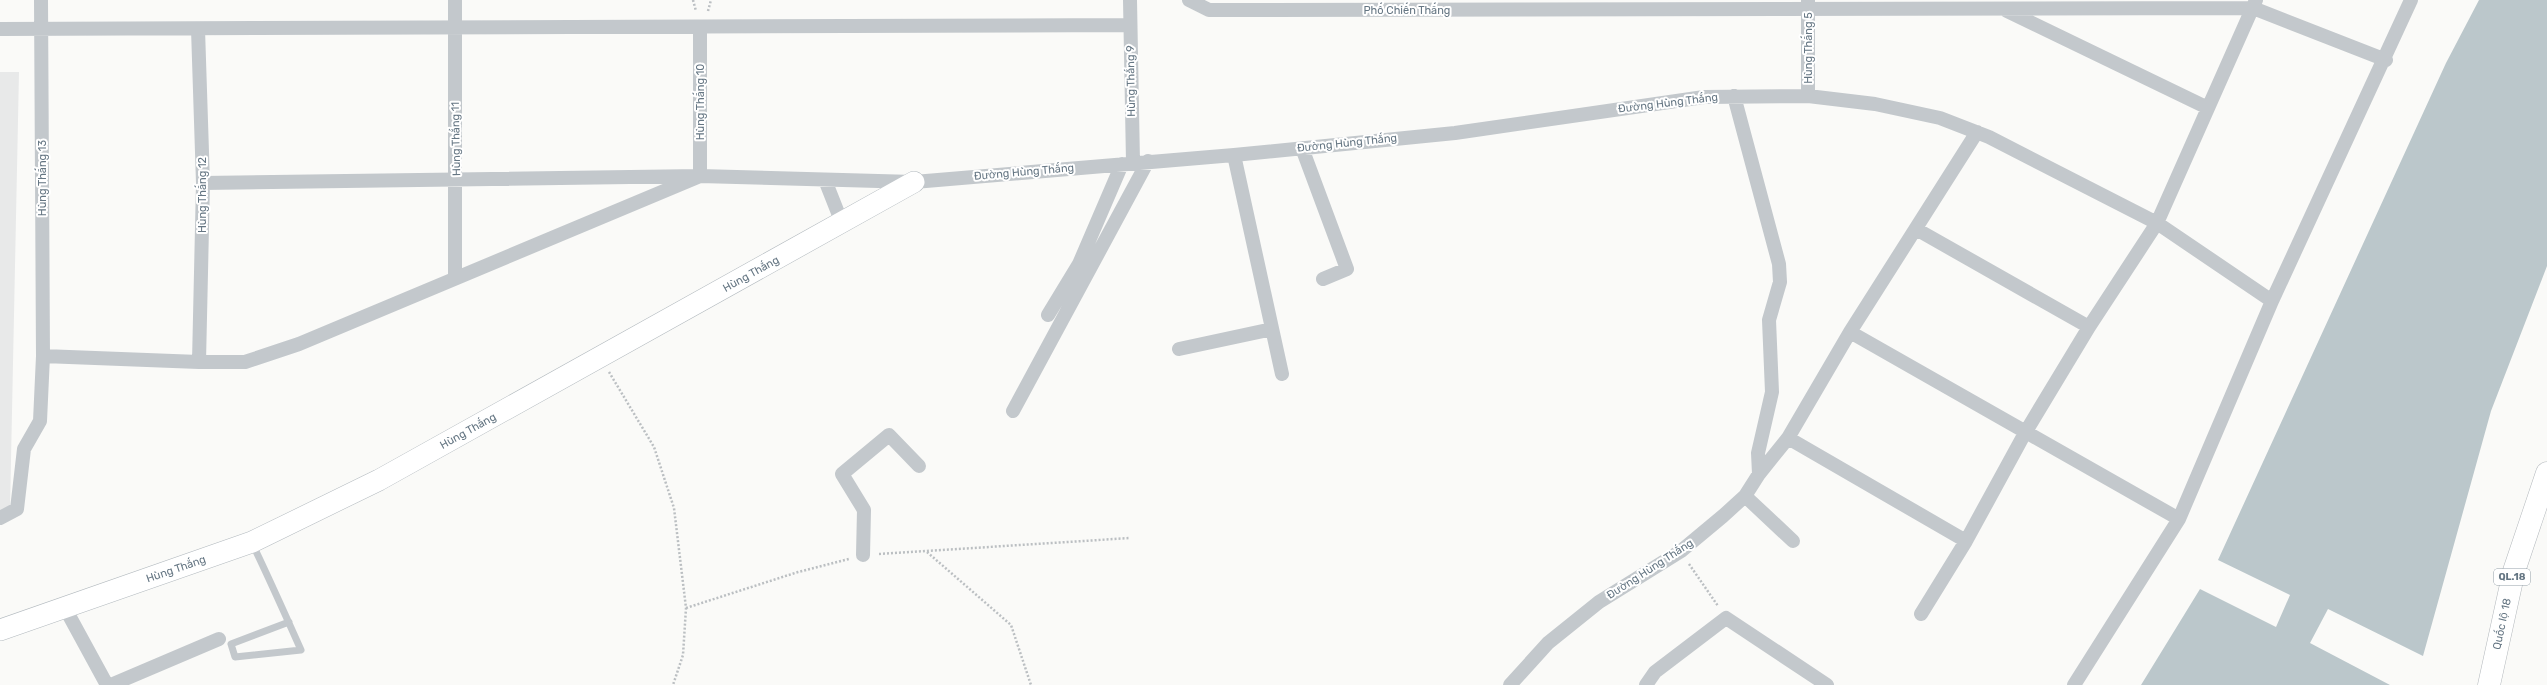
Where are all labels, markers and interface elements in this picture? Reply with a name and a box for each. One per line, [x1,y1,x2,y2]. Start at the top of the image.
street label: Phố Chiến Thắng [1364,2,1450,17]
street label: Hùng Thắng 5 [1800,12,1815,84]
street label: Hùng Thắng 9 [1123,45,1138,117]
street label: Hùng Thắng 10 [692,64,707,140]
street label: Đường Hùng Thắng [1617,89,1719,116]
street label: Hùng Thắng 11 [448,102,463,176]
street label: Đường Hùng Thắng [1296,130,1398,155]
street label: Hùng Thắng 13 [34,139,49,216]
street label: Hùng Thắng 12 [194,157,209,233]
street label: Đường Hùng Thắng [973,160,1075,183]
street label: Hùng Thắng [720,252,781,295]
street label: Hùng Thắng [437,409,498,452]
street label: Đường Hùng Thắng [1604,535,1696,602]
street label: Hùng Thắng [144,551,208,585]
road number: QL.18 [2494,569,2530,585]
street label: Quốc lộ 18 [2489,597,2514,651]

